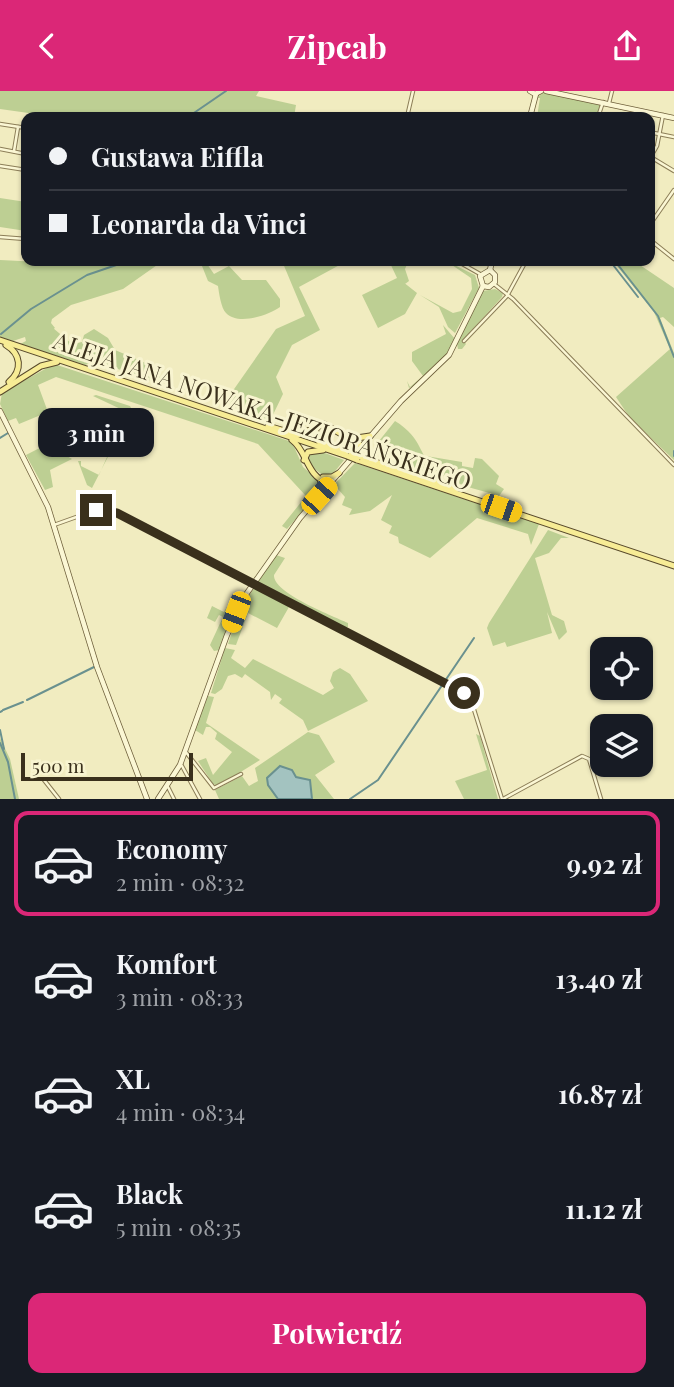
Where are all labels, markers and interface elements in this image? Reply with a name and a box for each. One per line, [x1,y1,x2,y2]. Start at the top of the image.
text: Zipcab [287,24,387,67]
icon: back [28,27,66,65]
icon: share [608,27,646,65]
text: Gustawa Eiffla [91,139,264,174]
text: Leonarda da Vinci [91,206,307,241]
street label: ALEJA JANA NOWAKA-JEZIORAŃSKIEGO [49,323,476,497]
callout: 3 min [38,409,154,457]
text: 3 min [67,417,125,448]
car [298,473,341,519]
car [478,491,525,525]
route end [80,494,112,526]
car [219,589,254,635]
map controls [590,637,653,777]
button: locate [590,637,653,700]
route start [448,677,480,709]
button: layers [590,714,653,777]
scale bar [21,750,192,782]
text: 500 m [32,752,84,778]
text: Economy [116,831,227,866]
icon: car [32,832,95,895]
text: 9.92 zł [567,846,642,881]
text: 2 min · 08:32 [116,866,244,897]
text: Komfort [116,946,217,981]
icon: car [32,947,95,1010]
text: 13.40 zł [556,961,642,996]
text: 3 min · 08:33 [116,981,243,1012]
text: XL [116,1061,150,1096]
icon: car [32,1062,95,1125]
text: 16.87 zł [558,1076,642,1111]
text: 4 min · 08:34 [116,1096,245,1127]
text: Black [116,1176,183,1211]
icon: car [32,1177,95,1240]
text: 11.12 zł [565,1191,642,1226]
text: 5 min · 08:35 [116,1211,241,1242]
button: Potwierdź [28,1293,646,1373]

